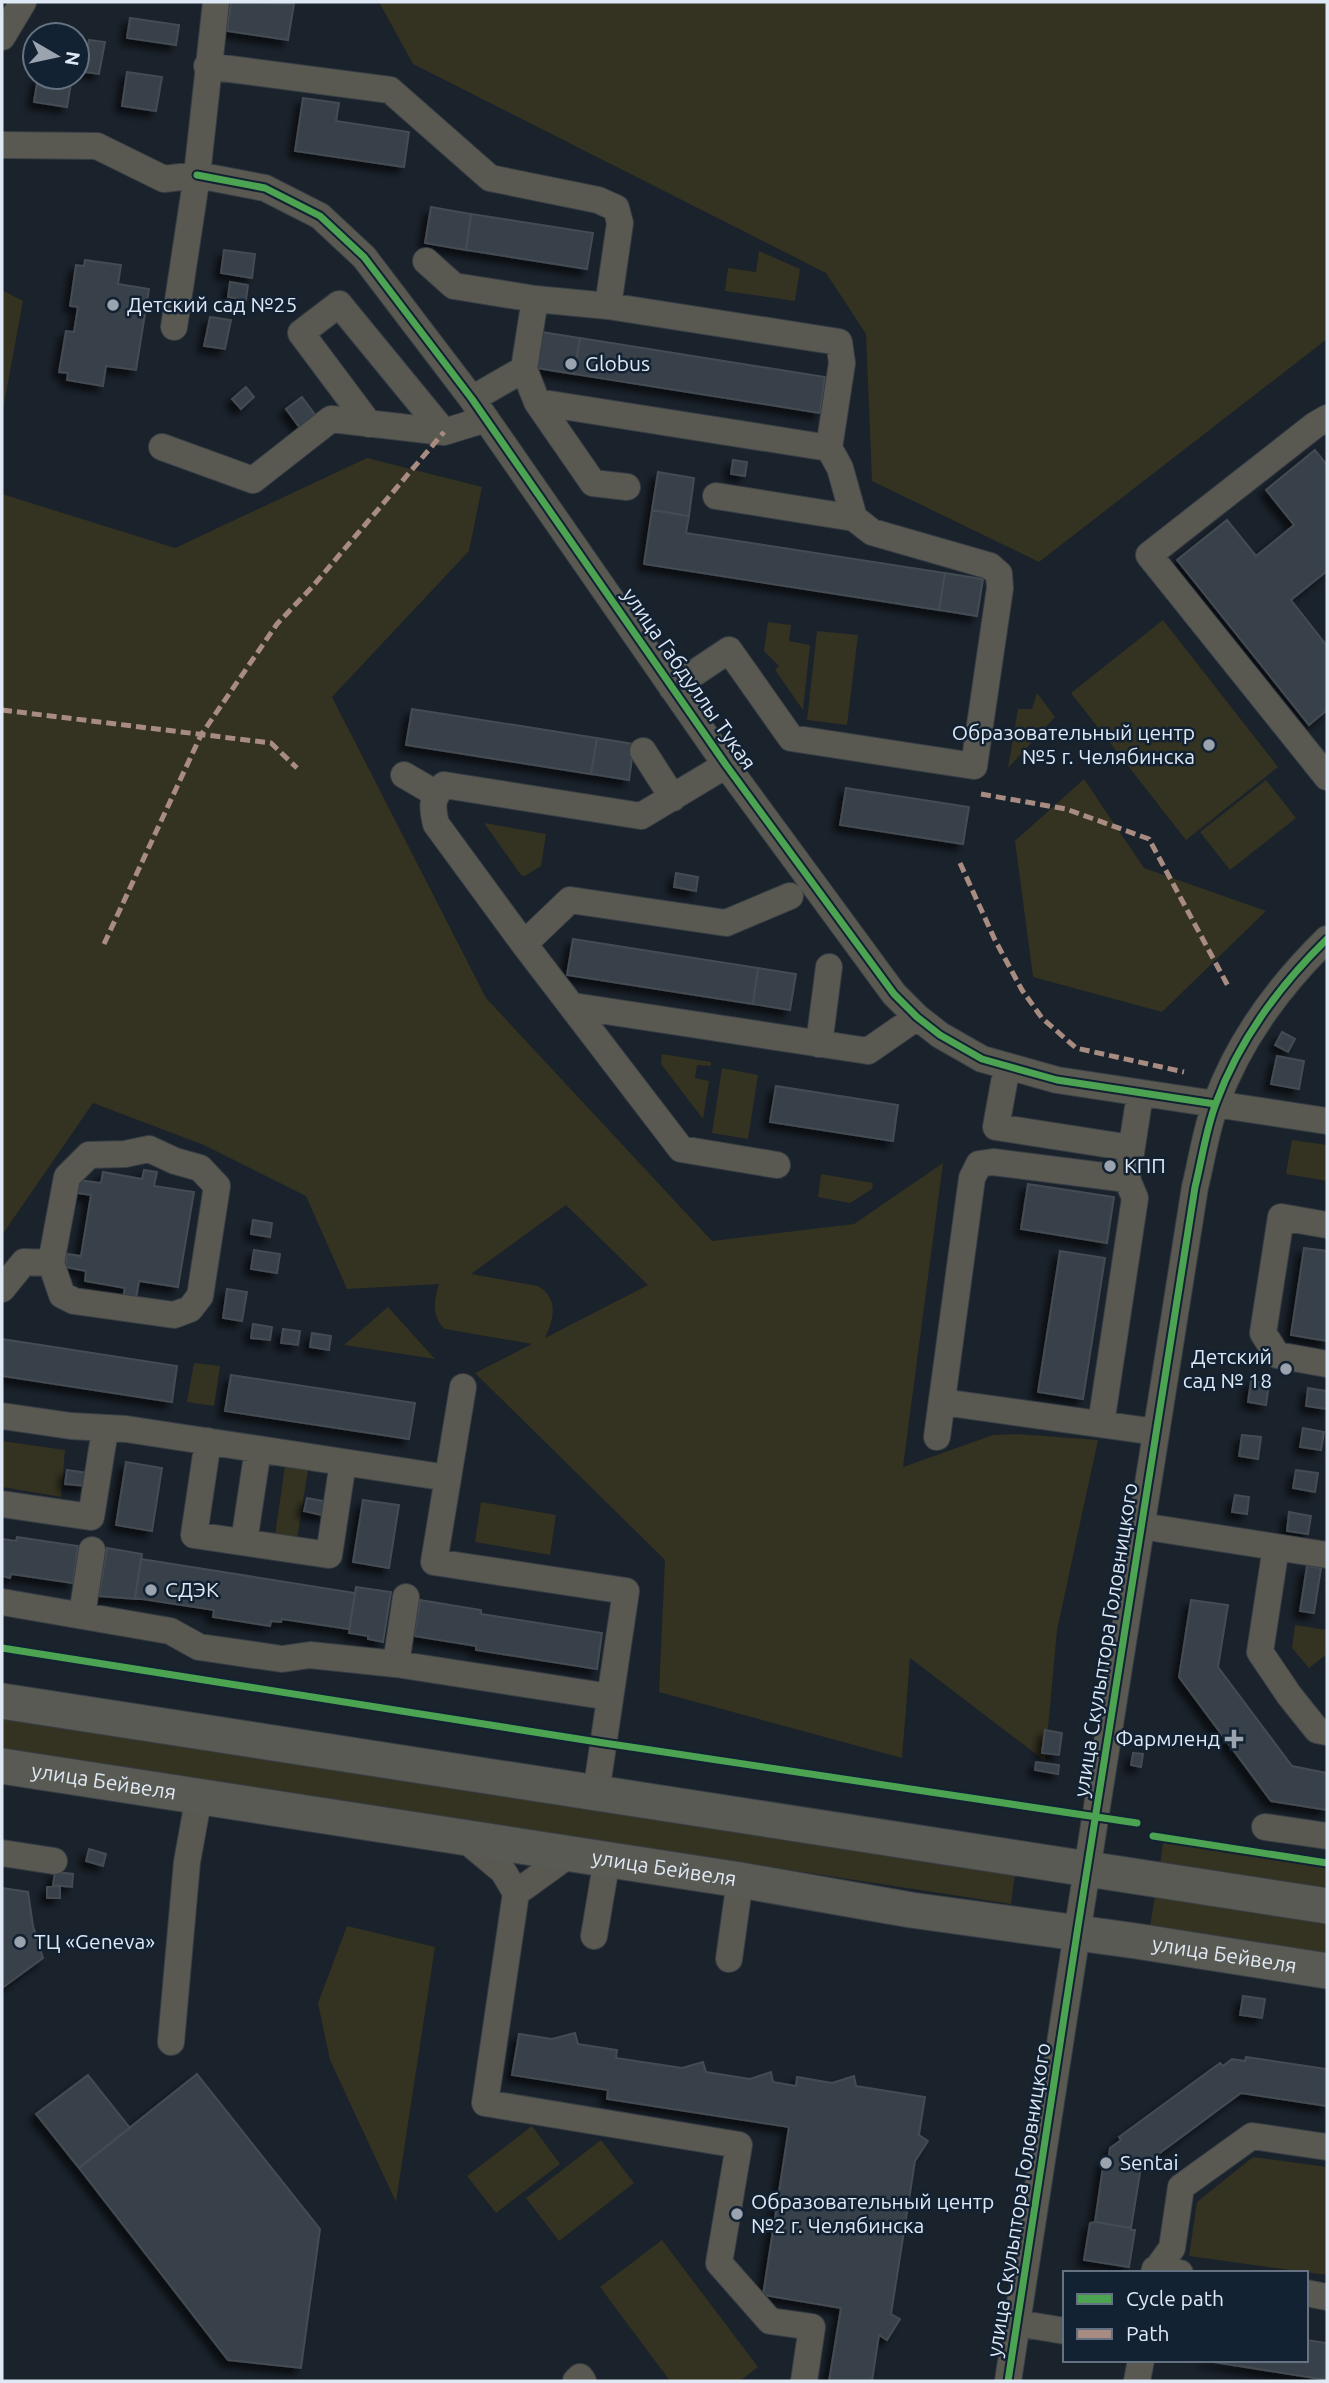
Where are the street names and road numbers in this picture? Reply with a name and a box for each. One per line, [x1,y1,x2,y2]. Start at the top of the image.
street label: улица Габдуллы Тукая [618,583,762,774]
street label: улица Скульптора Головницкого [1068,1481,1142,1799]
street label: улица Бейвеля [30,1758,178,1804]
street label: улица Бейвеля [590,1844,738,1890]
street label: улица Бейвеля [1151,1931,1299,1977]
street label: улица Скульптора Головницкого [981,2041,1055,2359]

